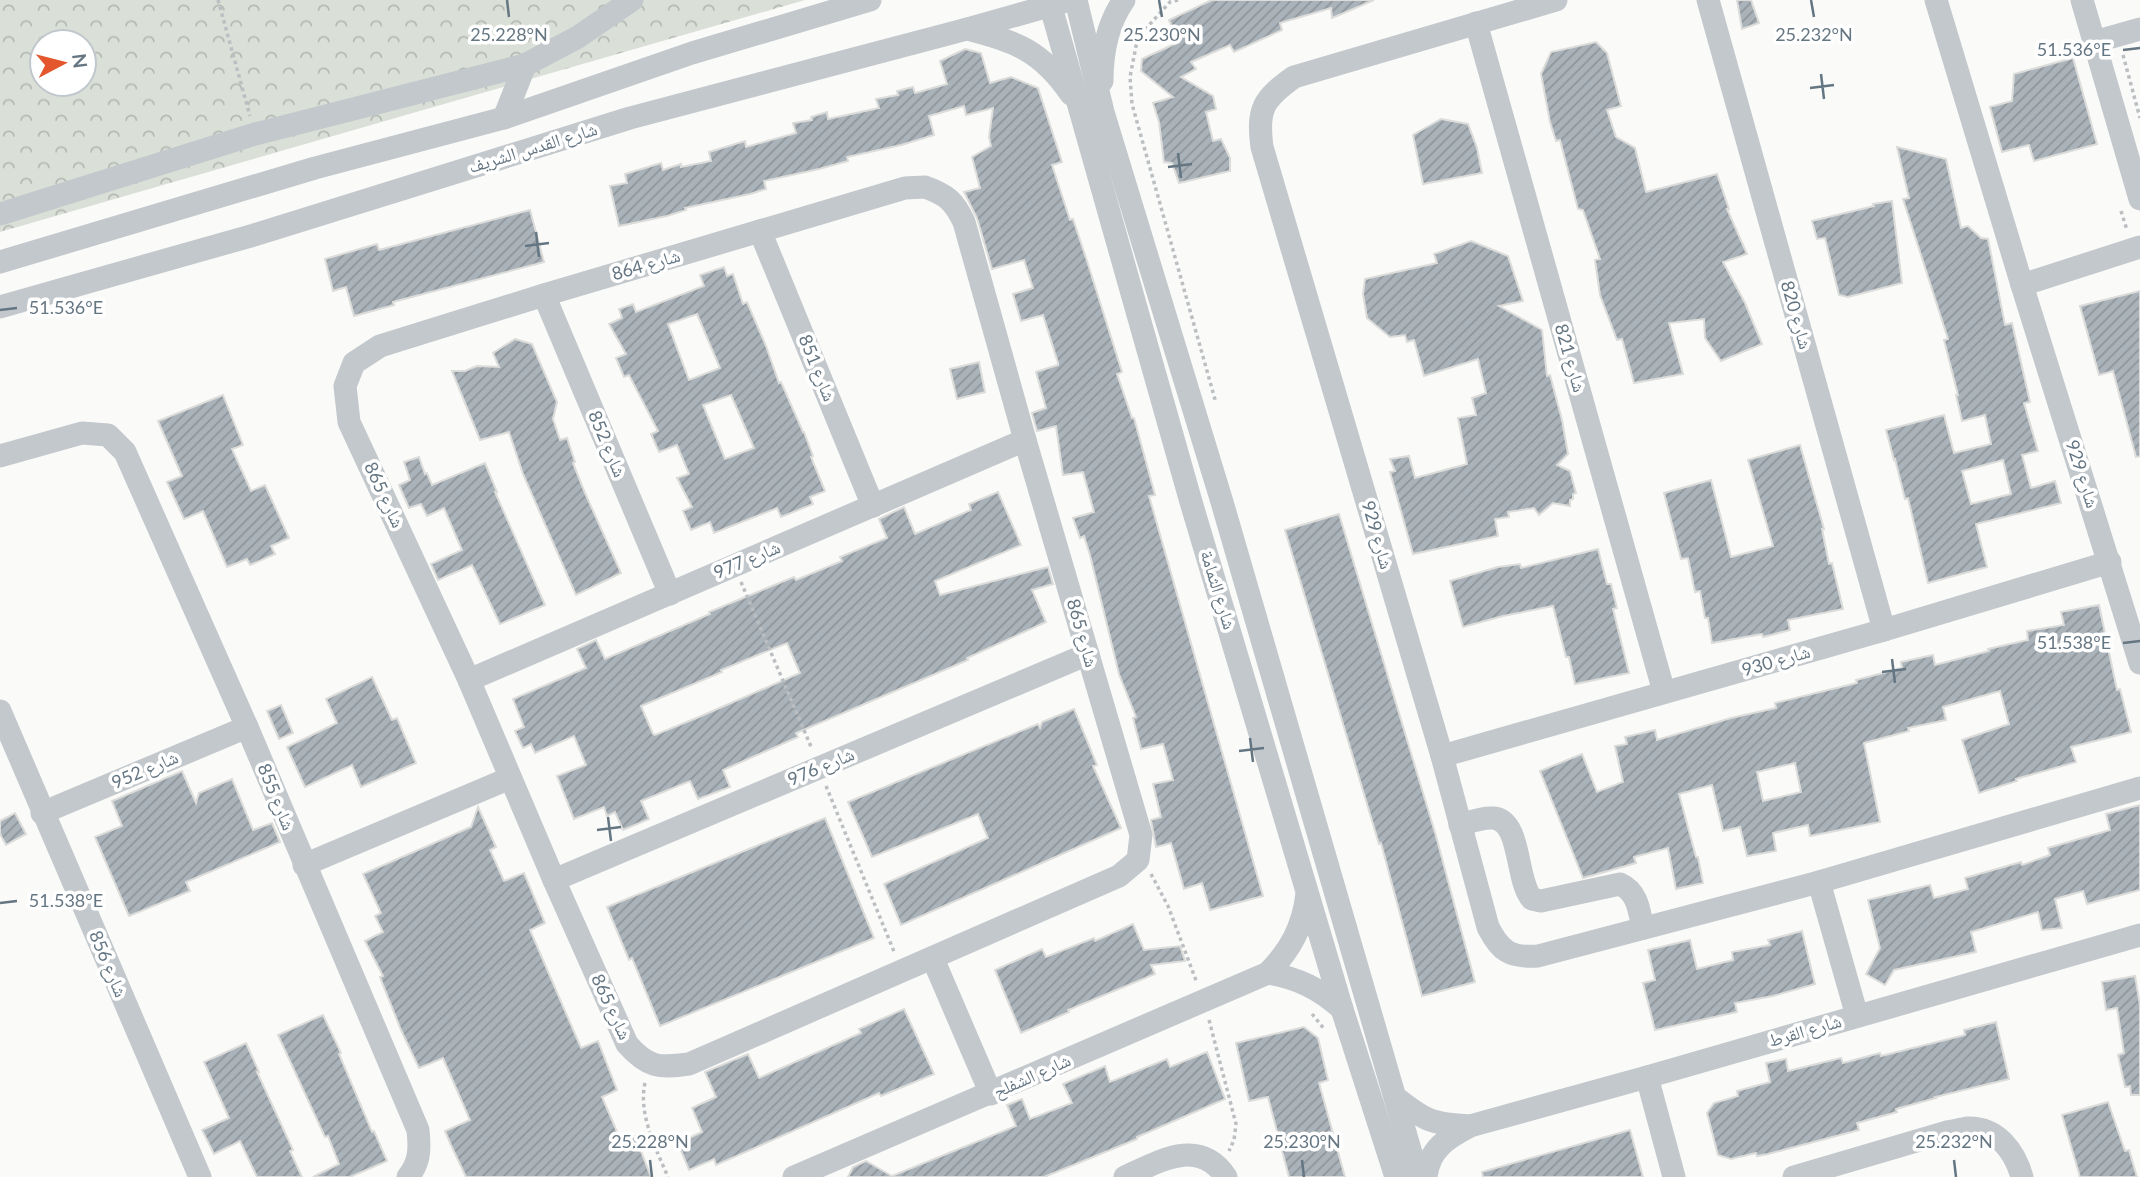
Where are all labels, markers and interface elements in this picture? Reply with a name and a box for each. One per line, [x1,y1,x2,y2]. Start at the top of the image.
text: 25.228°N [470,23,548,45]
text: 25.230°N [1123,23,1201,45]
text: 25.232°N [1775,23,1853,45]
north arrow [28,28,98,98]
text: 51.536°E [2037,38,2111,60]
text: N [68,52,93,70]
street label: شارع القدس الشريف [466,117,600,178]
street label: شارع 864 [609,244,683,285]
street label: شارع 820 [1776,278,1817,352]
text: 51.536°E [29,296,103,318]
street label: شارع 821 [1550,321,1591,395]
street label: شارع 851 [794,331,841,405]
street label: شارع 852 [583,407,632,481]
street label: شارع 929 [2061,437,2104,511]
street label: شارع 865 [359,458,410,531]
street label: شارع 929 [1357,498,1398,572]
street label: شارع 977 [710,535,784,584]
street label: شارع الثمامة [1196,547,1241,632]
street label: شارع 865 [1062,596,1103,670]
text: 51.538°E [2037,631,2111,653]
street label: شارع 930 [1739,640,1813,681]
street label: شارع 976 [784,742,858,791]
street label: شارع 952 [108,745,182,794]
street label: شارع 855 [253,760,300,834]
text: 51.538°E [29,889,103,911]
street label: شارع 856 [84,927,133,1001]
street label: شارع 865 [586,970,637,1043]
street label: شارع القرط [1766,1009,1844,1052]
street label: شارع الشفلح [990,1048,1074,1104]
text: 25.228°N [611,1130,689,1152]
text: 25.230°N [1263,1130,1341,1152]
text: 25.232°N [1915,1130,1993,1152]

